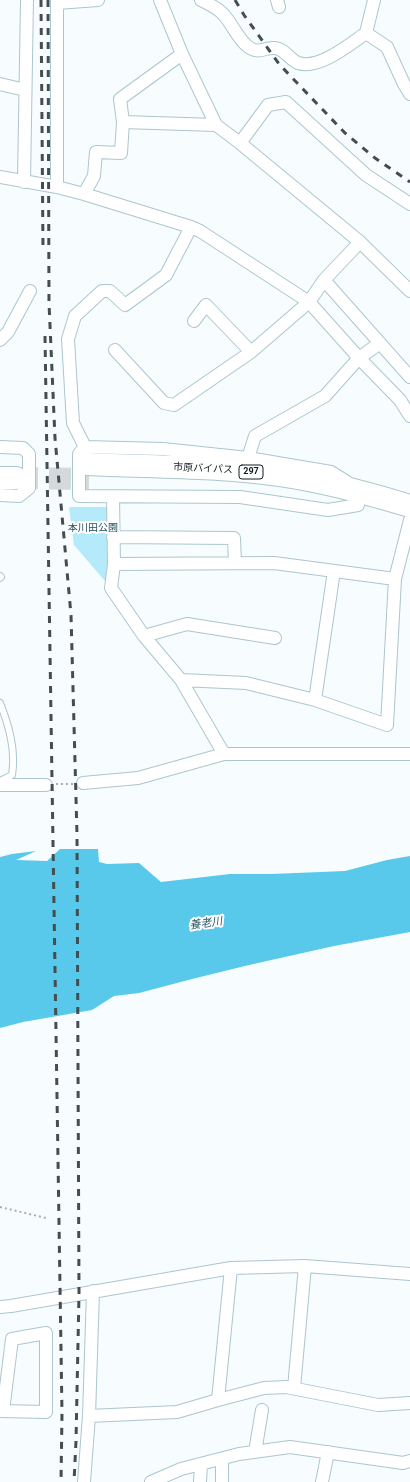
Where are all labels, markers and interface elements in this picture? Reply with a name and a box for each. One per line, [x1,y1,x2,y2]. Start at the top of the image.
street label: 市原バイパス [173,461,233,477]
road number: 297 [239,465,263,479]
park label: 本川田公園 [68,522,118,534]
water label: 養老川 [189,915,223,933]

